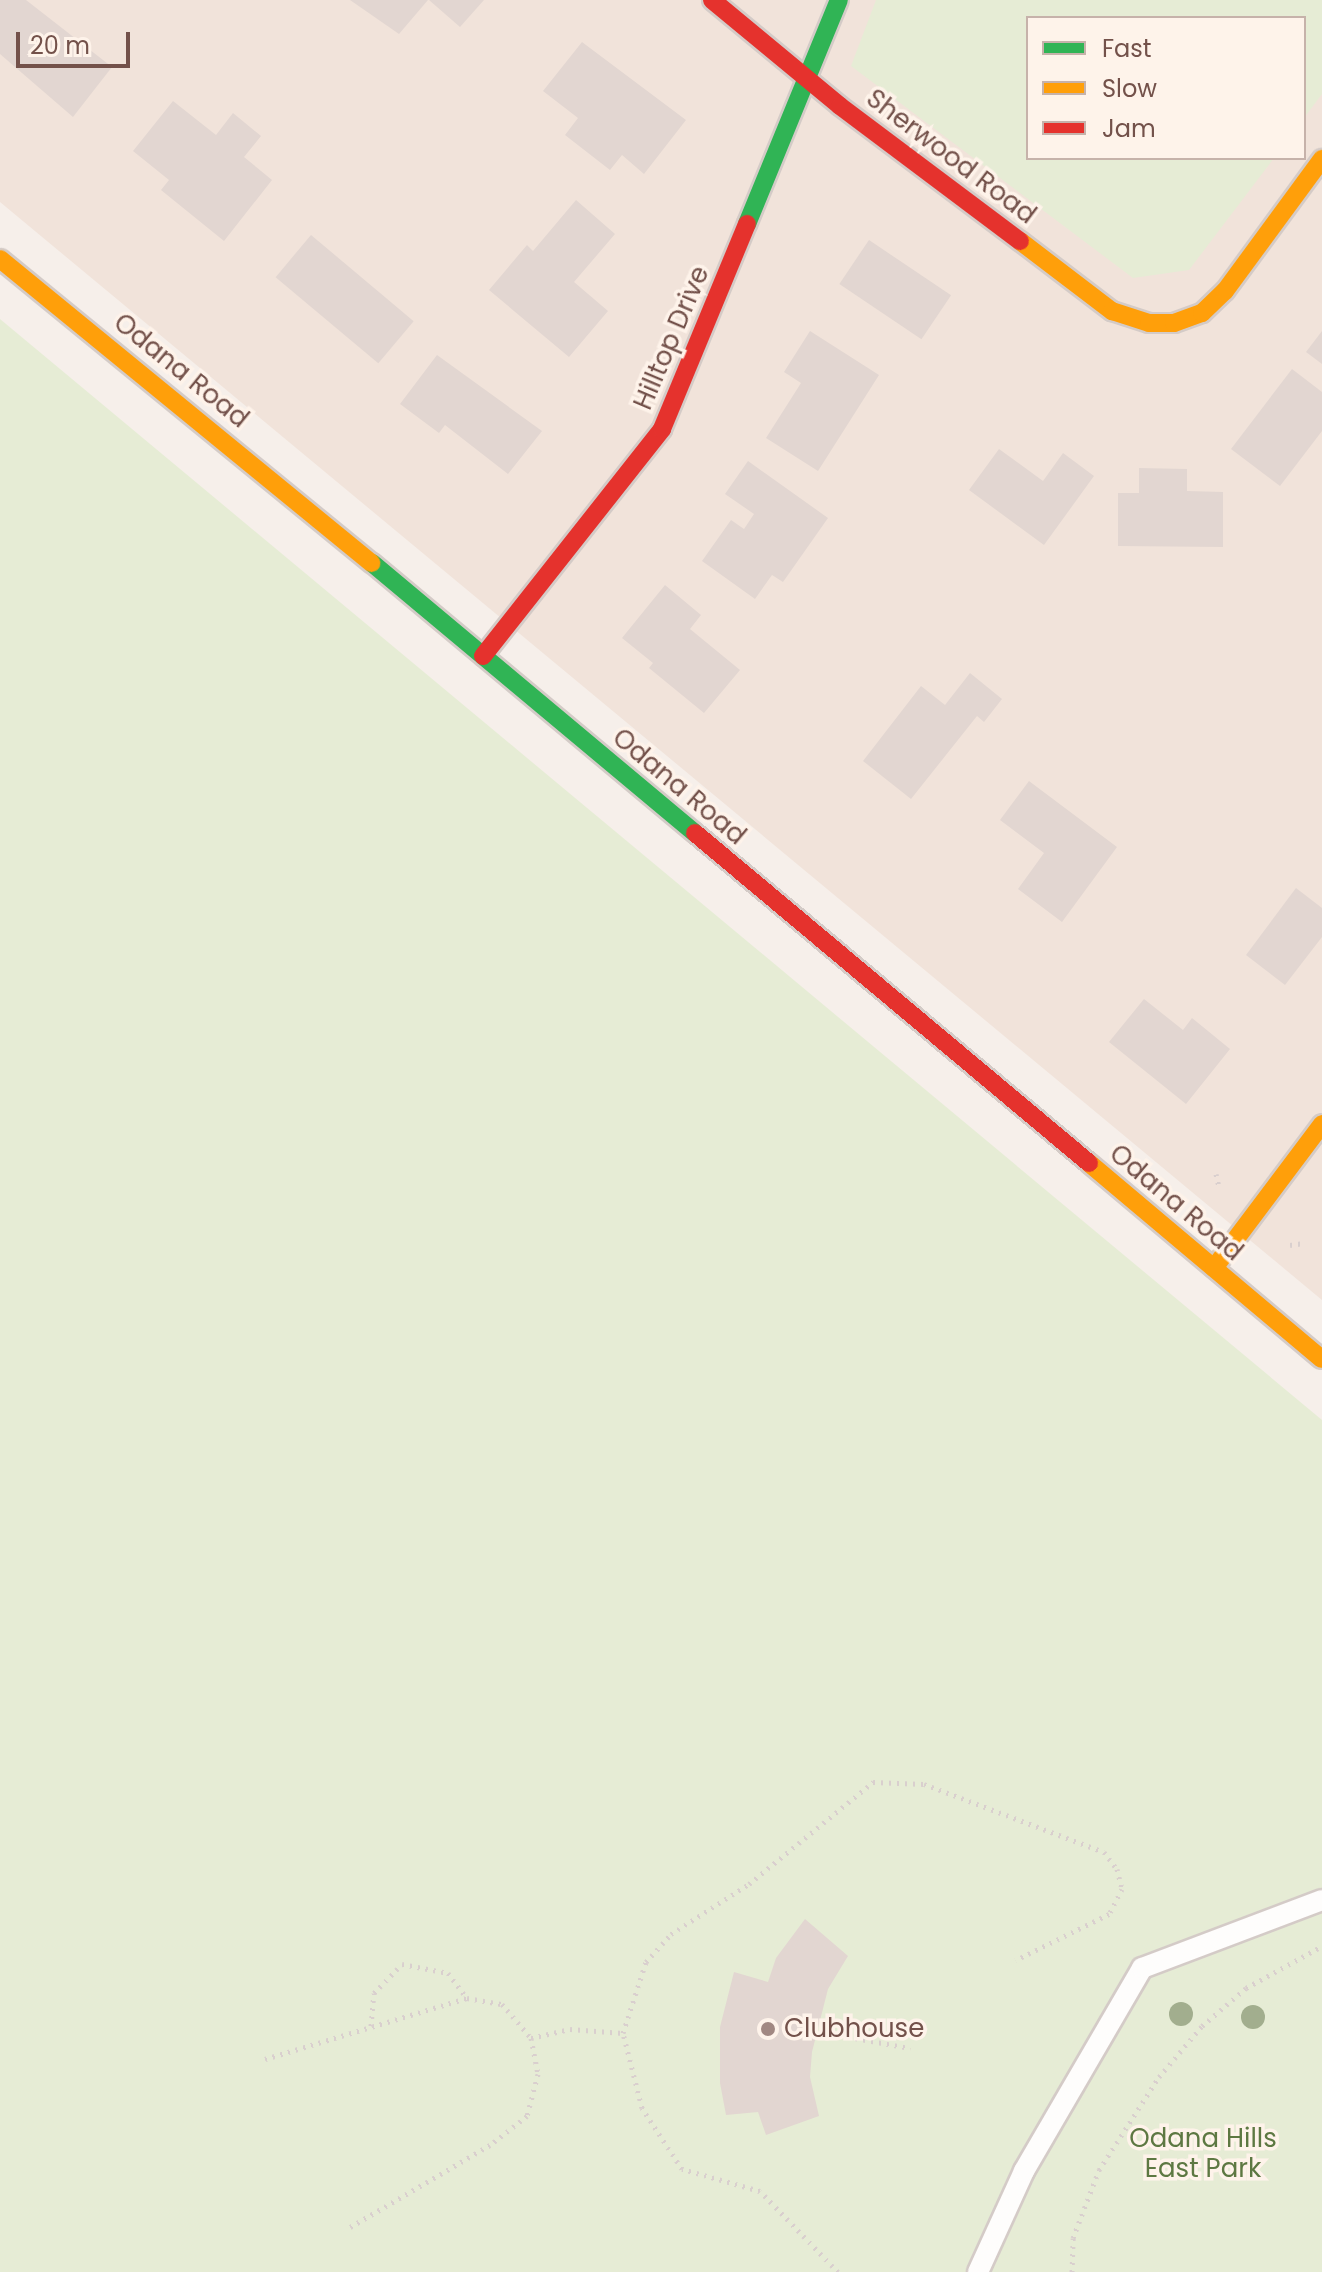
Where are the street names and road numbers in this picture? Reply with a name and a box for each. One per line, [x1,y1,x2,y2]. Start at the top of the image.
street label: Sherwood Road [860,83,1042,231]
street label: Hilltop Drive [628,261,716,415]
street label: Odana Road [107,307,255,435]
street label: Odana Road [606,722,752,852]
street label: Odana Road [1103,1138,1249,1268]

